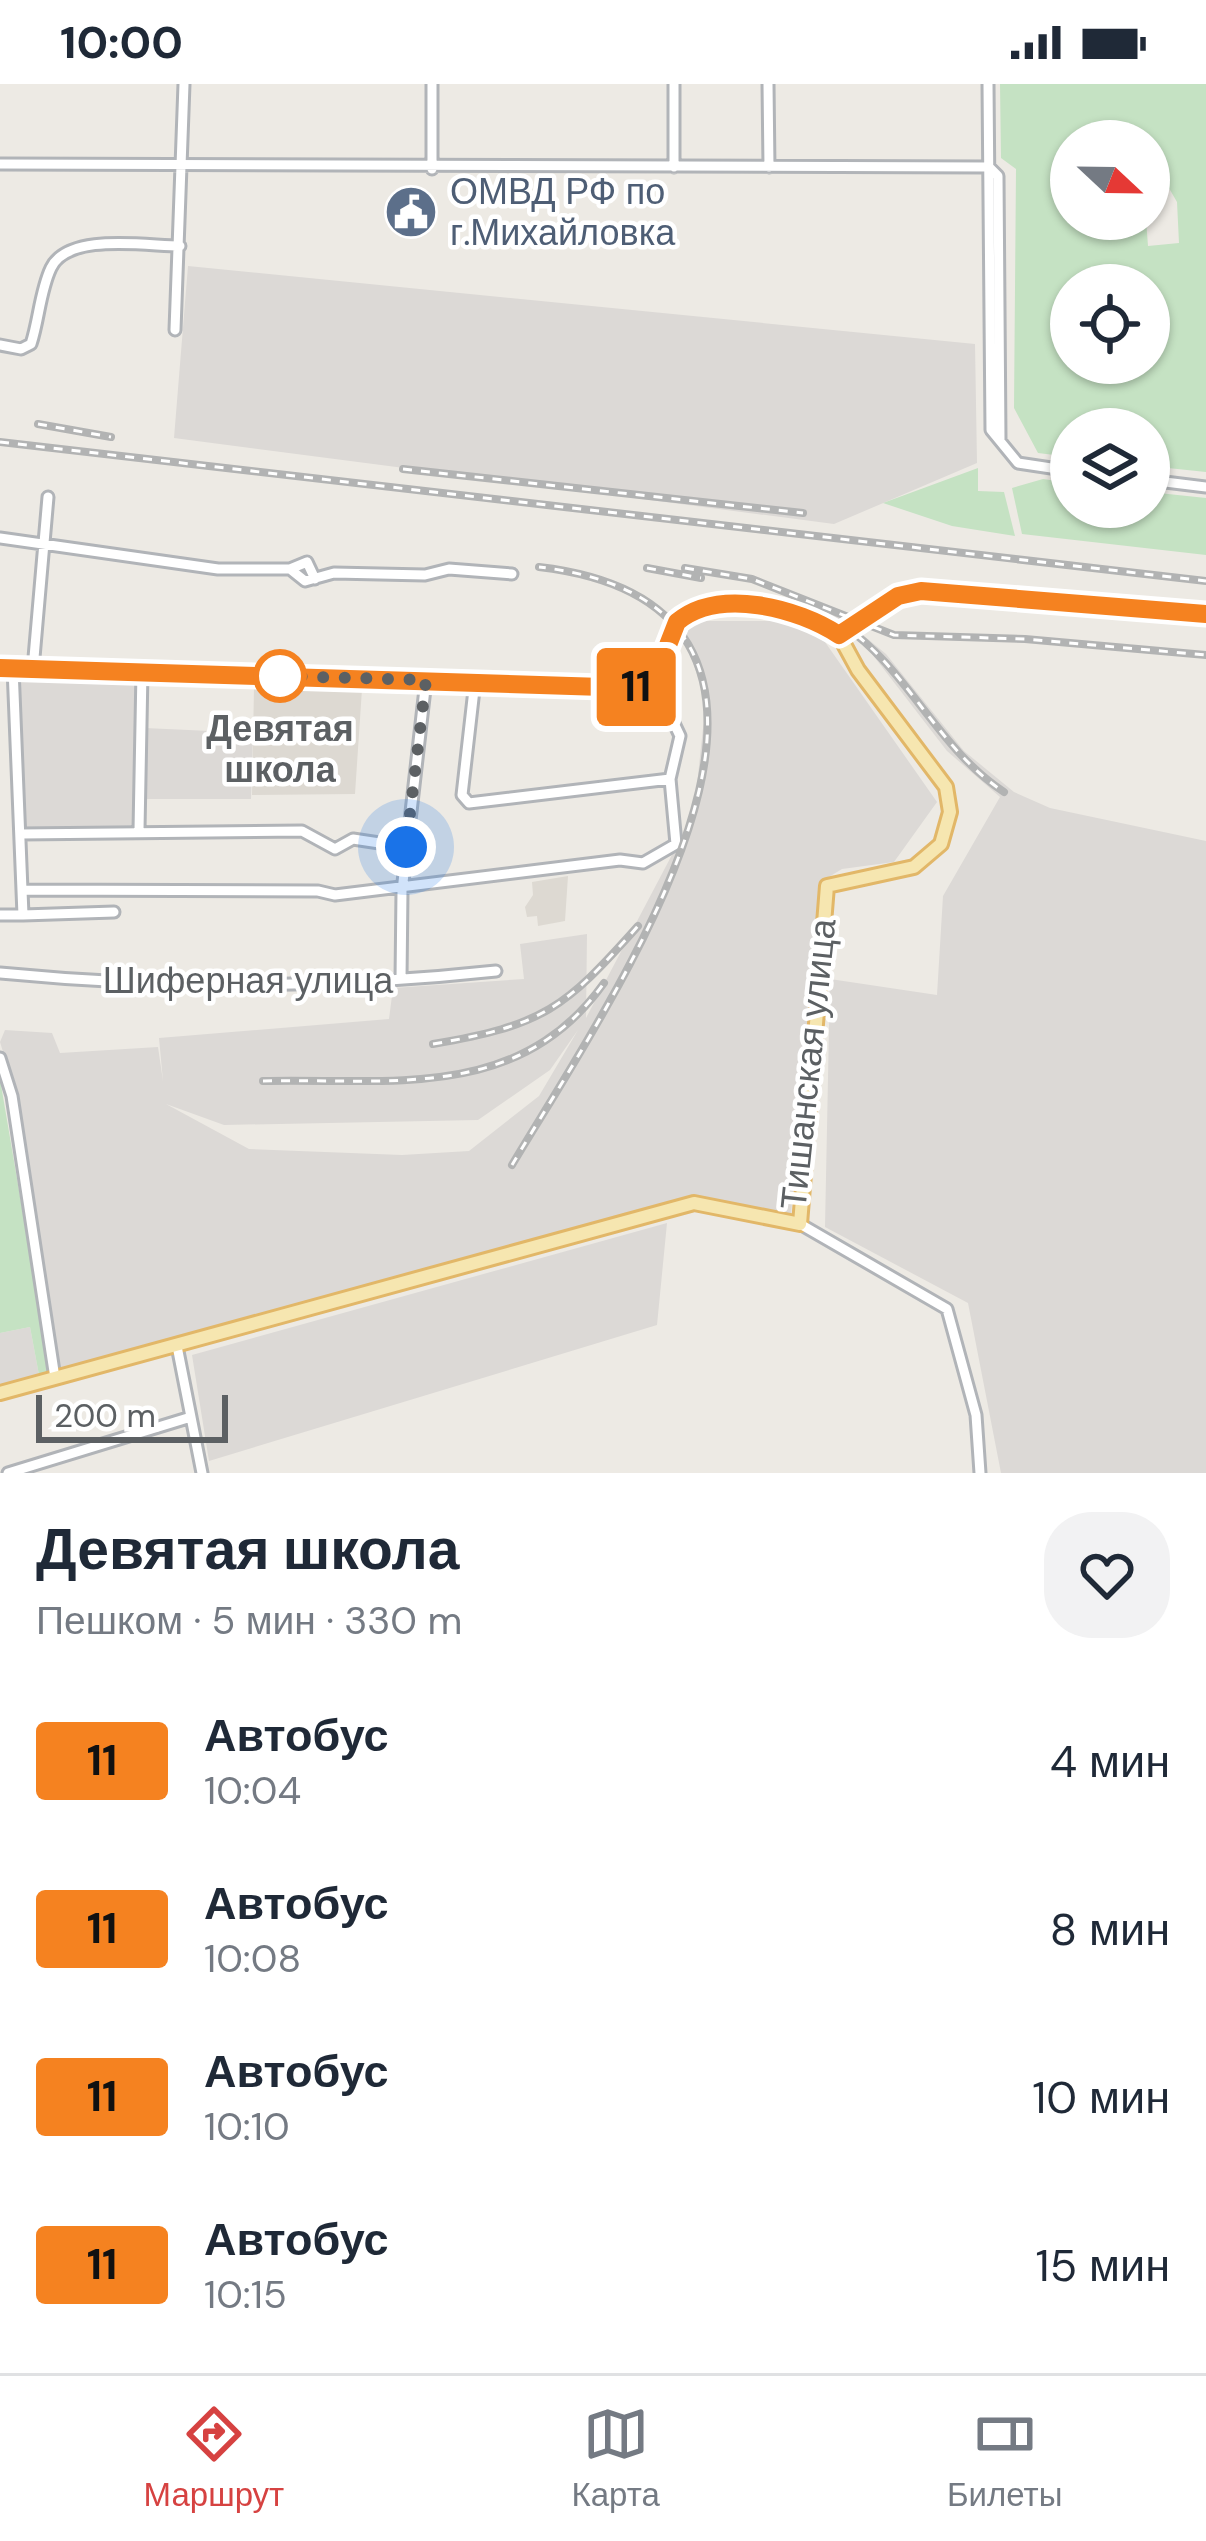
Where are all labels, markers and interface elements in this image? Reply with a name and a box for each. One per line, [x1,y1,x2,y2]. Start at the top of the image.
text: 10:00 [60,13,183,72]
north arrow [1050,120,1170,240]
map controls [1050,120,1170,528]
place label: ОМВД РФ по г.Михайловка [450,168,676,256]
public building icon: ОМВД РФ по г.Михайловка [383,184,439,240]
button: locate [1050,264,1170,384]
button: layers [1050,408,1170,528]
line badge: 11 [582,648,690,726]
marker: Девятая школа [255,651,305,701]
text: 11 [621,659,651,714]
place label: Девятая школа [206,705,354,793]
your location [376,817,436,877]
street label: Тишанская улица [769,915,847,1212]
street label: Шиферная улица [103,957,394,1004]
scale bar [36,1389,228,1442]
text: 200 m [54,1394,156,1437]
text: Девятая школа [36,1512,459,1587]
button: heart [1044,1512,1170,1638]
text: Пешком · 5 мин · 330 m [36,1595,462,1646]
text: Автобус [204,1706,389,1765]
text: 4 мин [1050,1732,1170,1791]
text: 11 [87,1733,117,1788]
text: 10:04 [204,1765,301,1816]
text: Автобус [204,1874,389,1933]
text: 8 мин [1050,1900,1170,1959]
text: 11 [87,1901,117,1956]
text: 10:08 [204,1933,301,1984]
text: Автобус [204,2042,389,2101]
text: 10 мин [1032,2068,1170,2127]
text: 11 [87,2069,117,2124]
text: 10:10 [204,2101,290,2152]
text: Автобус [204,2210,389,2269]
text: 15 мин [1036,2236,1170,2295]
text: 11 [87,2237,117,2292]
text: 10:15 [204,2269,287,2320]
tab: Маршрут [144,2401,284,2516]
tab: Карта [571,2401,660,2516]
tab: Билеты [947,2401,1062,2516]

